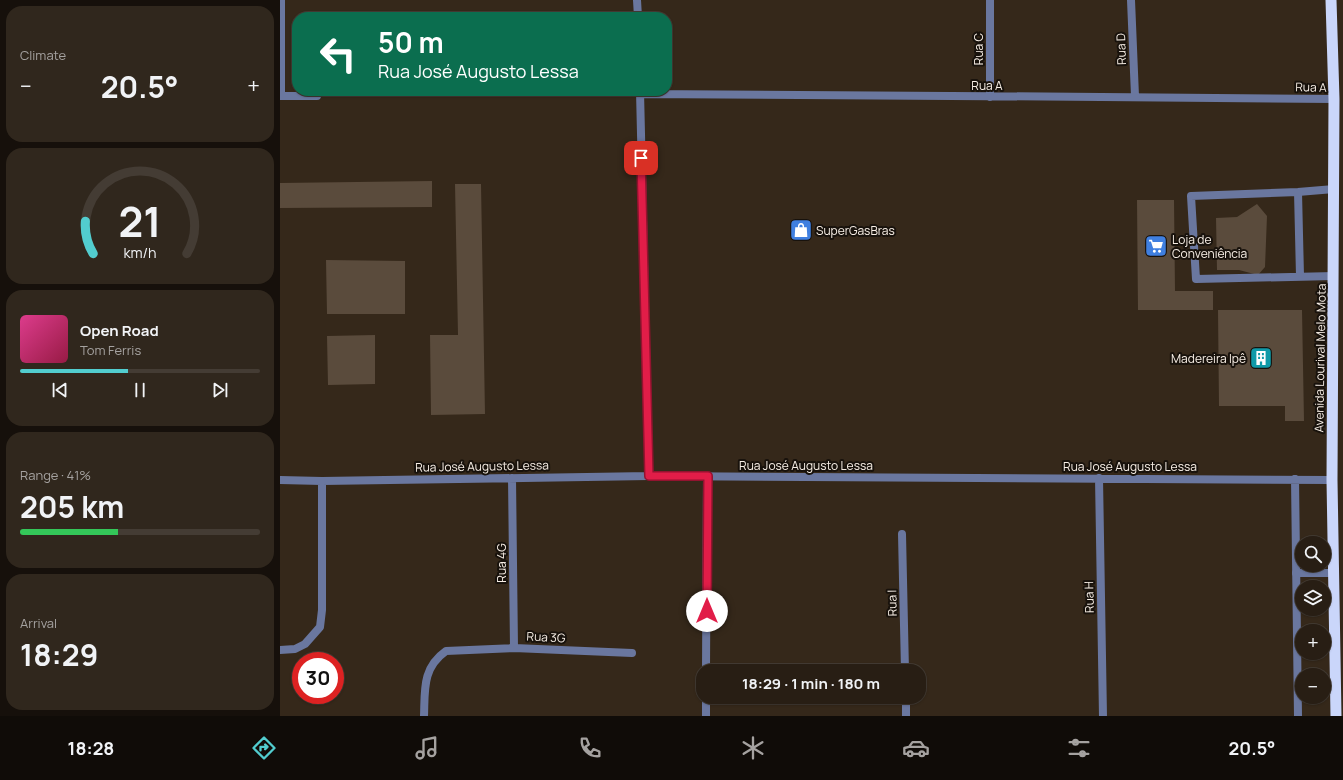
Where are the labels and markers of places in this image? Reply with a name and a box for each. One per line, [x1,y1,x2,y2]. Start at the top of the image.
pin [624,141,658,175]
shop icon: SuperGasBras [788,217,814,243]
place label: SuperGasBras [816,222,895,239]
place label: Loja de Conveniência [1172,231,1247,262]
supermarket icon: Loja de Conveniência [1143,233,1169,259]
building icon: Madereira Ipê [1248,345,1274,371]
place label: Madereira Ipê [1171,350,1246,367]

